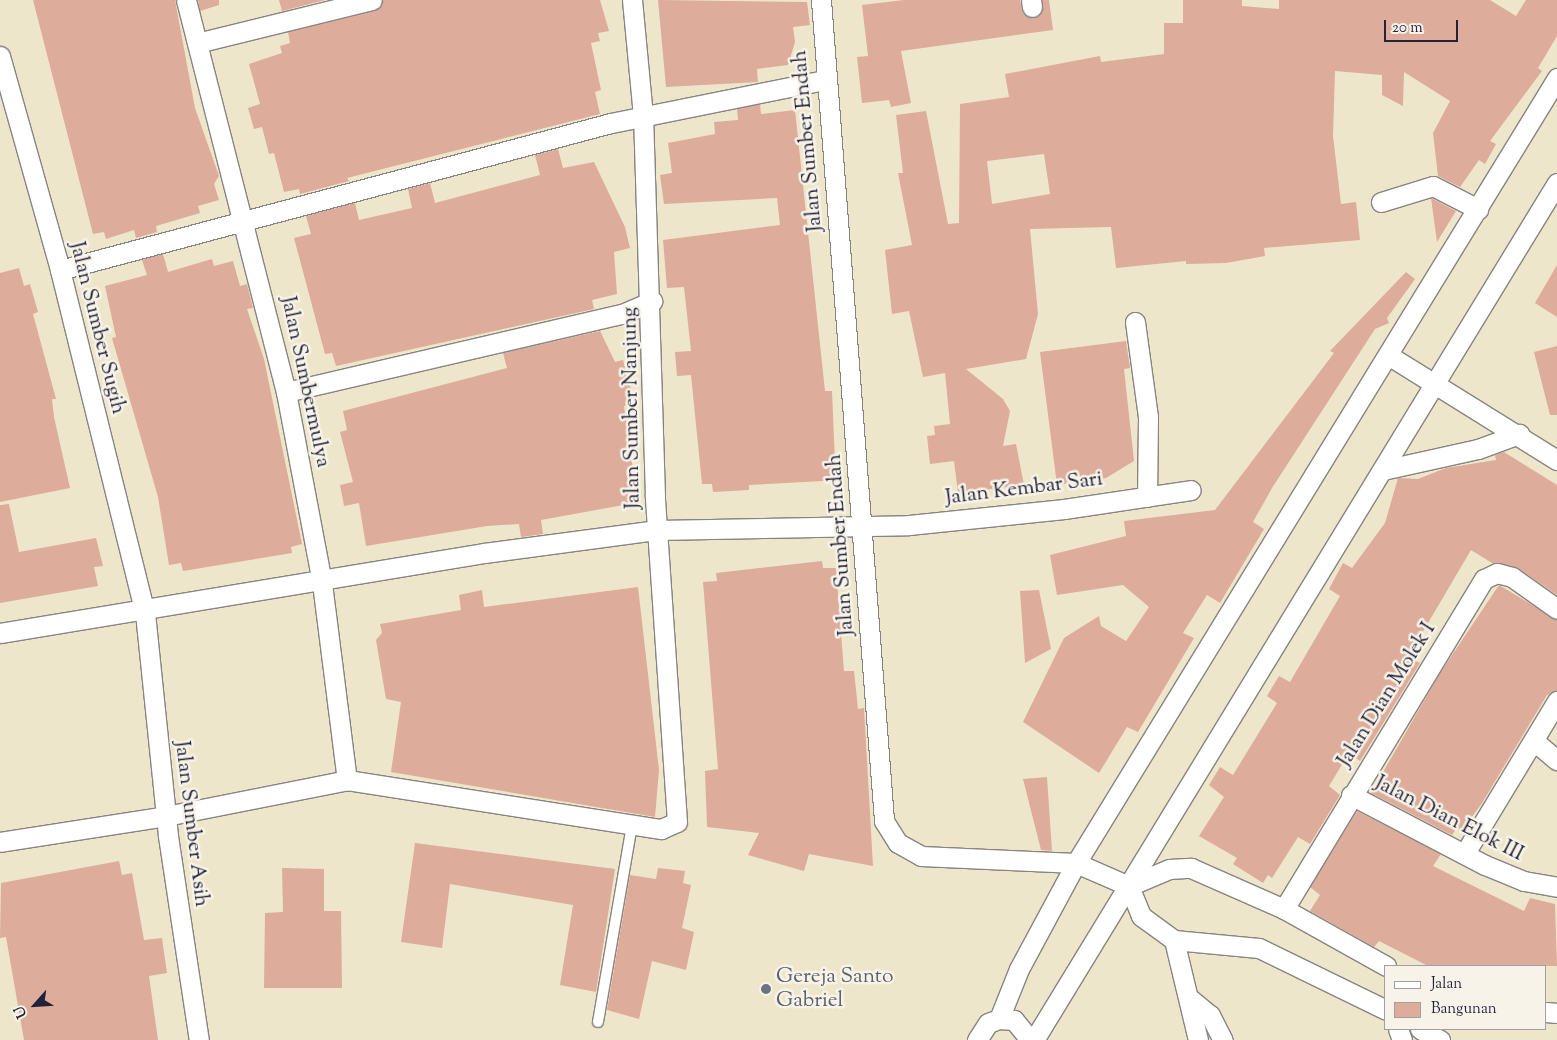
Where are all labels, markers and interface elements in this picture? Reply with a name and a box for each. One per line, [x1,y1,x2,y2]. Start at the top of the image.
scale bar [1387,10,1461,42]
text: 20 m [1392,18,1423,39]
street label: Jalan Sumber Endah [788,49,828,233]
street label: Jalan Sumber Sugih [63,239,131,417]
street label: Jalan Sumbermulya [275,294,335,470]
street label: Jalan Sumber Nanjung [618,307,646,509]
street label: Jalan Sumber Endah [822,453,860,637]
street label: Jalan Kembar Sari [944,467,1104,511]
street label: Jalan Dian Molek I [1332,618,1442,772]
street label: Jalan Sumber Asih [168,739,214,909]
street label: Jalan Dian Elok III [1370,771,1528,867]
place label: Gereja Santo Gabriel [776,964,894,1014]
legend [1384,965,1547,1030]
text: Jalan [1431,974,1462,995]
north arrow [10,980,60,1030]
marker: Gereja Santo Gabriel [760,983,772,995]
text: Bangunan [1431,999,1497,1020]
text: U [10,1002,33,1021]

